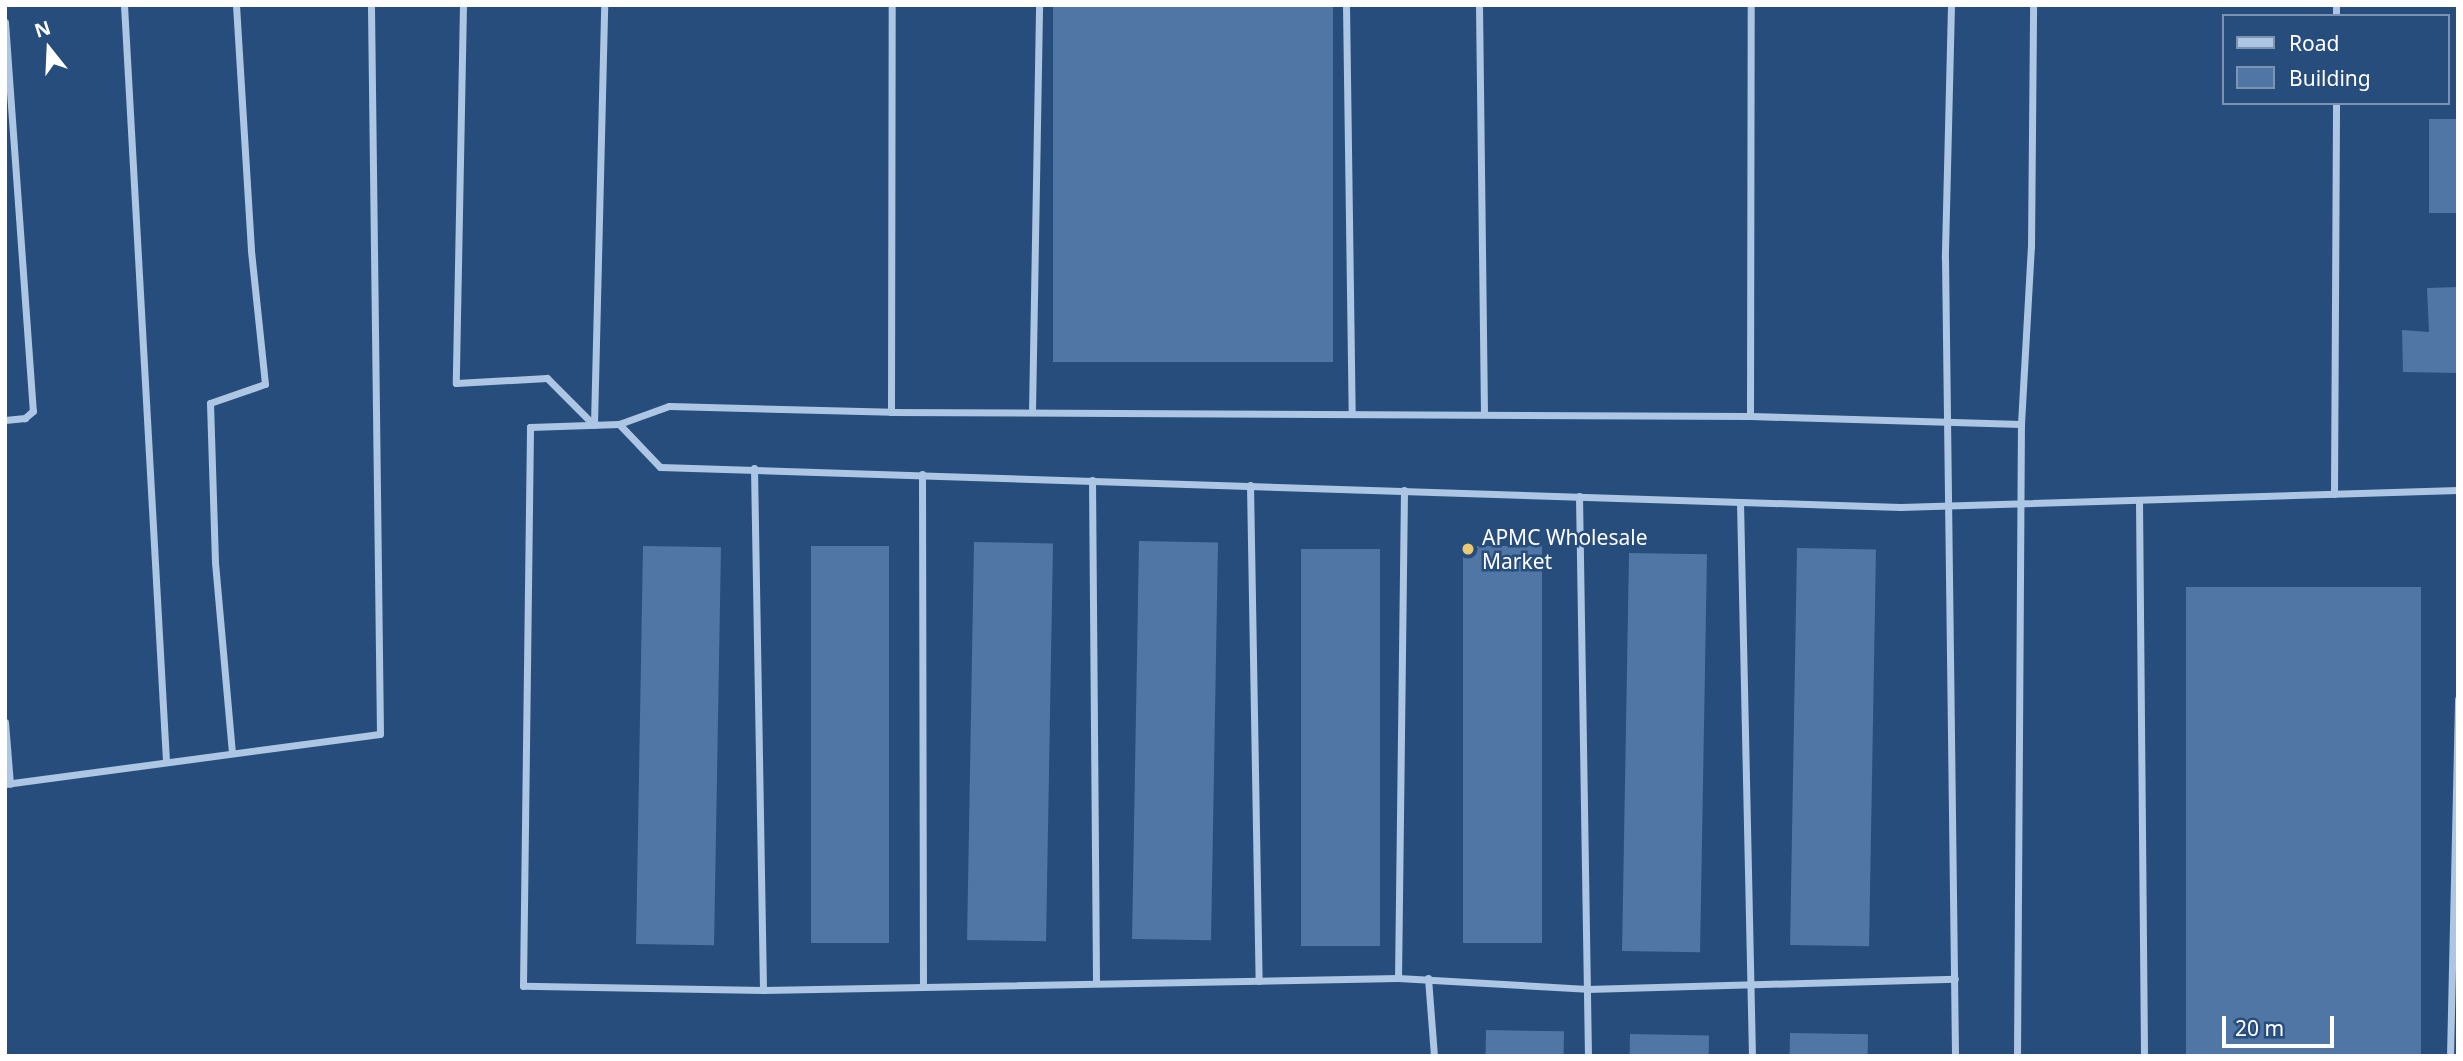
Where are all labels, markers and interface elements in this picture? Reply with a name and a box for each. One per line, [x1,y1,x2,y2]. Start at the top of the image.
north arrow [14,14,84,84]
text: N [31,14,54,44]
legend [2222,14,2449,105]
text: Road [2289,29,2339,57]
text: Building [2289,64,2371,92]
place label: APMC Wholesale Market [1482,524,1647,574]
marker: APMC Wholesale Market [1460,541,1476,557]
scale bar [2225,1002,2337,1046]
text: 20 m [2235,1014,2284,1042]

